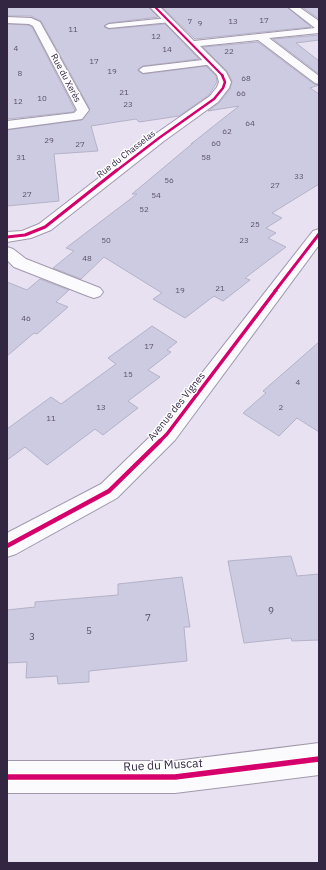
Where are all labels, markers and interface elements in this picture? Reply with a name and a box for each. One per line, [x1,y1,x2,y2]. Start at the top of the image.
house number: 17 [259,15,269,25]
house number: 7 [188,16,193,26]
house number: 13 [228,16,238,26]
house number: 9 [198,18,203,28]
house number: 11 [68,24,78,34]
house number: 12 [151,31,161,41]
house number: 4 [14,43,19,53]
house number: 14 [162,44,172,54]
house number: 22 [224,46,234,56]
street label: Rue du Xerès [49,52,84,104]
house number: 17 [89,56,99,66]
house number: 19 [107,66,117,76]
house number: 8 [18,68,23,78]
house number: 68 [241,73,251,83]
house number: 21 [119,87,129,97]
house number: 66 [236,88,246,98]
house number: 10 [37,93,47,103]
house number: 12 [13,96,23,106]
house number: 23 [123,99,133,109]
house number: 64 [245,118,255,128]
house number: 62 [222,126,232,136]
street label: Rue du Chasselas [94,127,157,180]
house number: 29 [44,135,54,145]
house number: 60 [211,138,221,148]
house number: 27 [75,139,85,149]
house number: 31 [16,152,26,162]
house number: 58 [201,152,211,162]
house number: 33 [294,171,304,181]
house number: 56 [164,175,174,185]
house number: 27 [270,180,280,190]
house number: 27 [22,189,32,199]
house number: 54 [151,190,161,200]
house number: 52 [139,204,149,214]
house number: 25 [250,219,260,229]
house number: 50 [101,235,111,245]
house number: 23 [239,235,249,245]
house number: 48 [82,253,92,263]
house number: 21 [215,283,225,293]
house number: 19 [175,285,185,295]
house number: 46 [21,313,31,323]
house number: 17 [144,341,154,351]
house number: 15 [123,369,133,379]
street label: Avenue des Vignes [145,369,208,443]
house number: 4 [296,377,301,387]
house number: 13 [96,402,106,412]
house number: 2 [279,402,284,412]
house number: 11 [46,413,56,423]
house number: 9 [268,604,274,617]
house number: 7 [145,611,151,624]
house number: 5 [86,624,92,637]
house number: 3 [29,630,35,643]
street label: Rue du Muscat [123,755,203,774]

